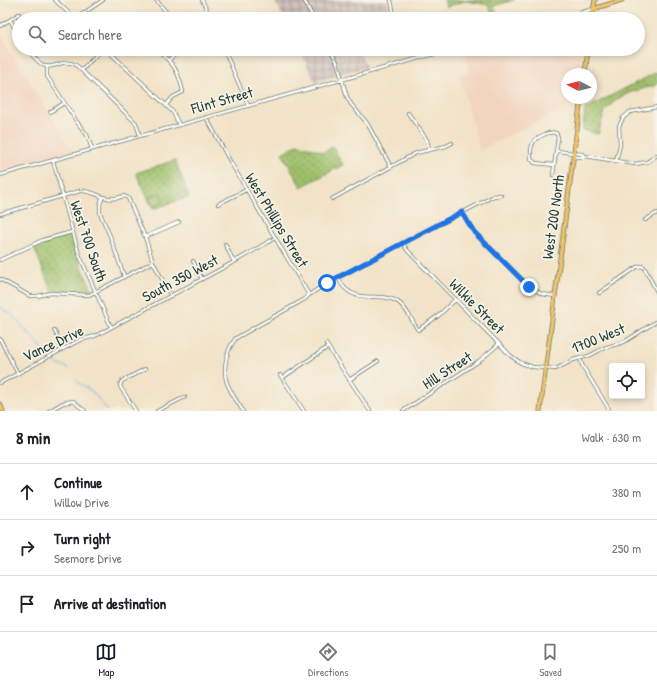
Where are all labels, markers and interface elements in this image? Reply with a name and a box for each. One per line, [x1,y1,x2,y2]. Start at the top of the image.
search box [12,12,645,56]
icon: search [26,23,48,45]
text: Search here [58,24,122,45]
north arrow [561,68,597,104]
street label: Flint Street [188,81,256,119]
street label: West Phillips Street [240,169,314,272]
street label: West 200 North [537,174,569,260]
street label: West 700 South [65,198,113,284]
street label: South 350 West [138,249,222,307]
route start [318,274,336,292]
street label: Wilkie Street [445,274,510,339]
route end [520,278,538,296]
street label: 1700 West [568,317,629,358]
street label: Vance Drive [19,320,87,366]
street label: Hill Street [418,346,477,394]
map controls [609,363,645,399]
button: locate [609,363,645,399]
text: 8 min [16,426,50,449]
text: Walk · 630 m [582,428,641,446]
text: Continue [54,472,102,493]
icon: ahead [16,481,38,503]
text: 380 m [612,483,641,501]
text: Willow Drive [54,493,109,511]
text: Turn right [54,528,110,549]
icon: right [16,537,38,559]
text: 250 m [612,539,641,557]
text: Seemore Drive [54,549,122,567]
icon: arrive [16,593,38,615]
text: Arrive at destination [54,593,166,614]
tab: Map [95,641,117,679]
tab: Directions [308,641,349,679]
tab: Saved [539,641,562,679]

